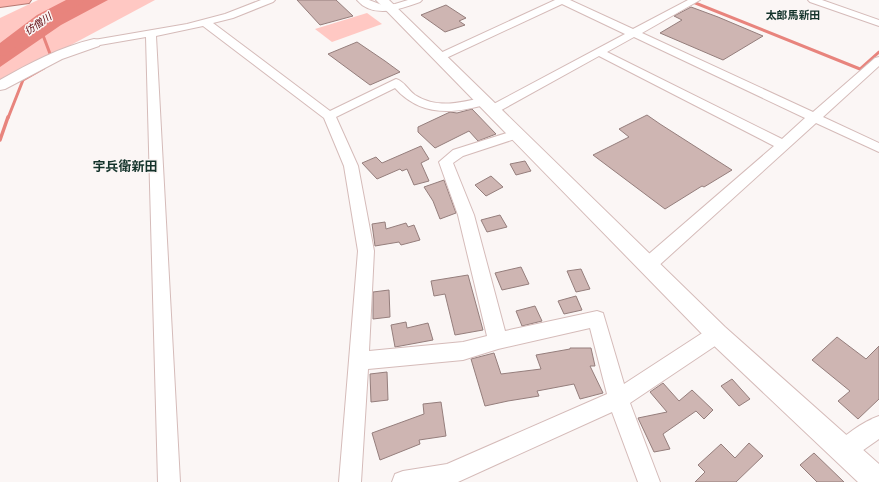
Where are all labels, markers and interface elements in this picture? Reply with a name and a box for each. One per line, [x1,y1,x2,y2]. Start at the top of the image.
district label: 太郎馬新田 [766,9,821,22]
water label: 彷僧川 [22,10,54,37]
district label: 宇兵衛新田 [92,159,158,174]

